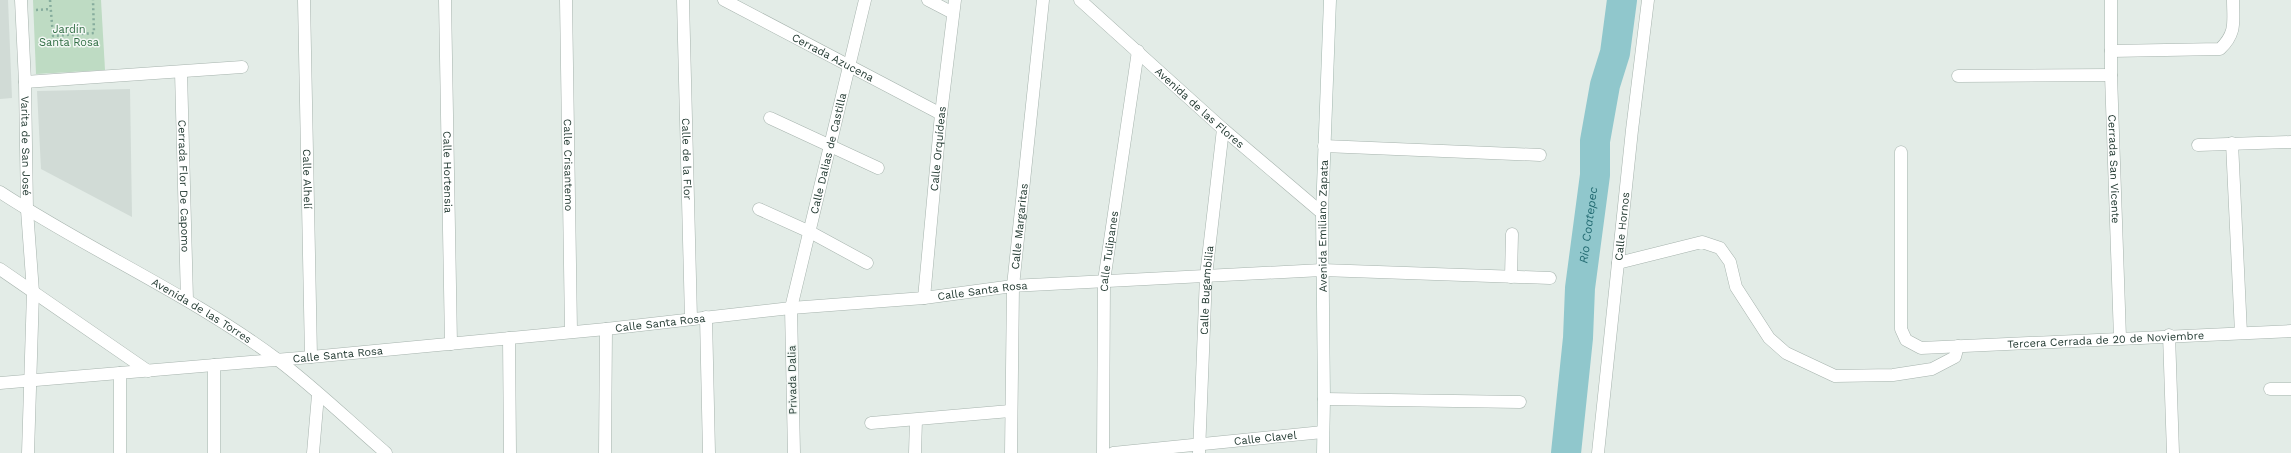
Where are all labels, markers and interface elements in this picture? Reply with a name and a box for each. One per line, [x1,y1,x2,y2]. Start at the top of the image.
park label: Jardín Santa Rosa [39,23,99,49]
street label: Cerrada Azucena [789,31,876,84]
street label: Avenida de las Flores [1152,65,1247,151]
street label: Calle Dalias de Castilla [808,92,849,215]
street label: Varita de San José [18,96,33,196]
street label: Calle Orquídeas [928,105,949,192]
street label: Cerrada San Vicente [2105,114,2122,224]
street label: Calle de la Flor [679,118,694,201]
street label: Cerrada Flor De Capomo [175,119,192,253]
street label: Calle Crisantemo [561,119,575,211]
street label: Calle Hortensia [440,131,455,213]
street label: Calle Alhelí [300,149,314,209]
street label: Avenida Emiliano Zapata [1316,160,1331,292]
street label: Calle Margaritas [1009,182,1031,270]
water label: Rio Coatepec [1576,186,1600,264]
street label: Calle Hornos [1612,191,1632,261]
street label: Calle Tulipanes [1098,210,1121,292]
street label: Calle Bugambilia [1198,245,1216,335]
street label: Avenida de las Torres [149,276,254,346]
street label: Calle Santa Rosa [937,279,1028,303]
street label: Calle Santa Rosa [614,312,706,335]
street label: Tercera Cerrada de 20 de Noviembre [2007,329,2205,351]
street label: Calle Santa Rosa [292,344,384,366]
street label: Privada Dalia [785,345,800,415]
street label: Calle Clavel [1233,429,1298,448]

